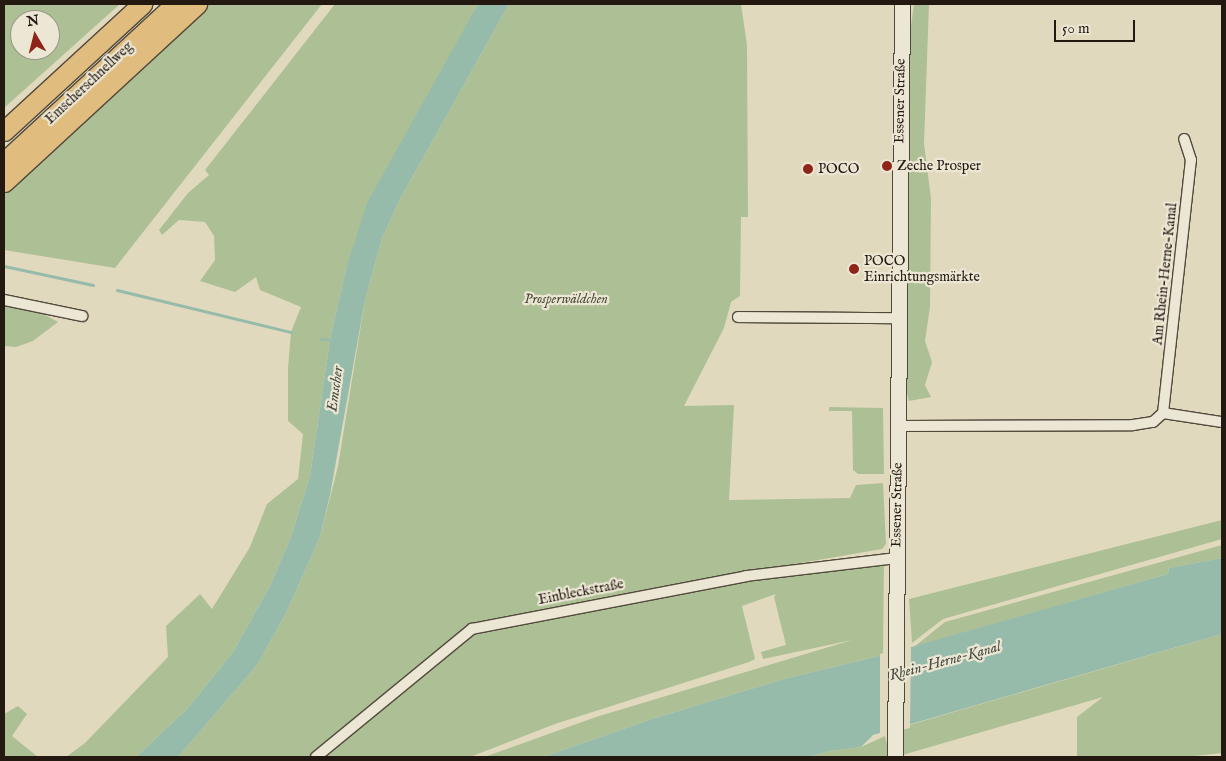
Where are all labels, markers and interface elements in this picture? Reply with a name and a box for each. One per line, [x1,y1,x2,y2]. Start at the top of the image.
north arrow [10,10,60,60]
scale bar [1056,10,1137,42]
text: N [26,11,40,31]
text: 50 m [1062,19,1090,38]
street label: Emscherschnellweg [42,38,136,128]
street label: Essener Straße [891,58,909,144]
place label: Zeche Prosper [897,158,981,174]
marker: Zeche Prosper [881,160,893,172]
place label: POCO [818,161,859,177]
marker: POCO [802,163,814,175]
street label: Am Rhein-Herne-Kanal [1149,202,1181,346]
place label: POCO Einrichtungsmärkte [864,253,980,286]
marker: POCO Einrichtungsmärkte [848,263,860,275]
park label: Prosperwäldchen [524,291,608,307]
water label: Emscher [323,365,347,413]
street label: Essener Straße [888,462,906,548]
street label: Einbleckstraße [537,575,625,609]
water label: Rhein-Herne-Kanal [887,637,1003,685]

